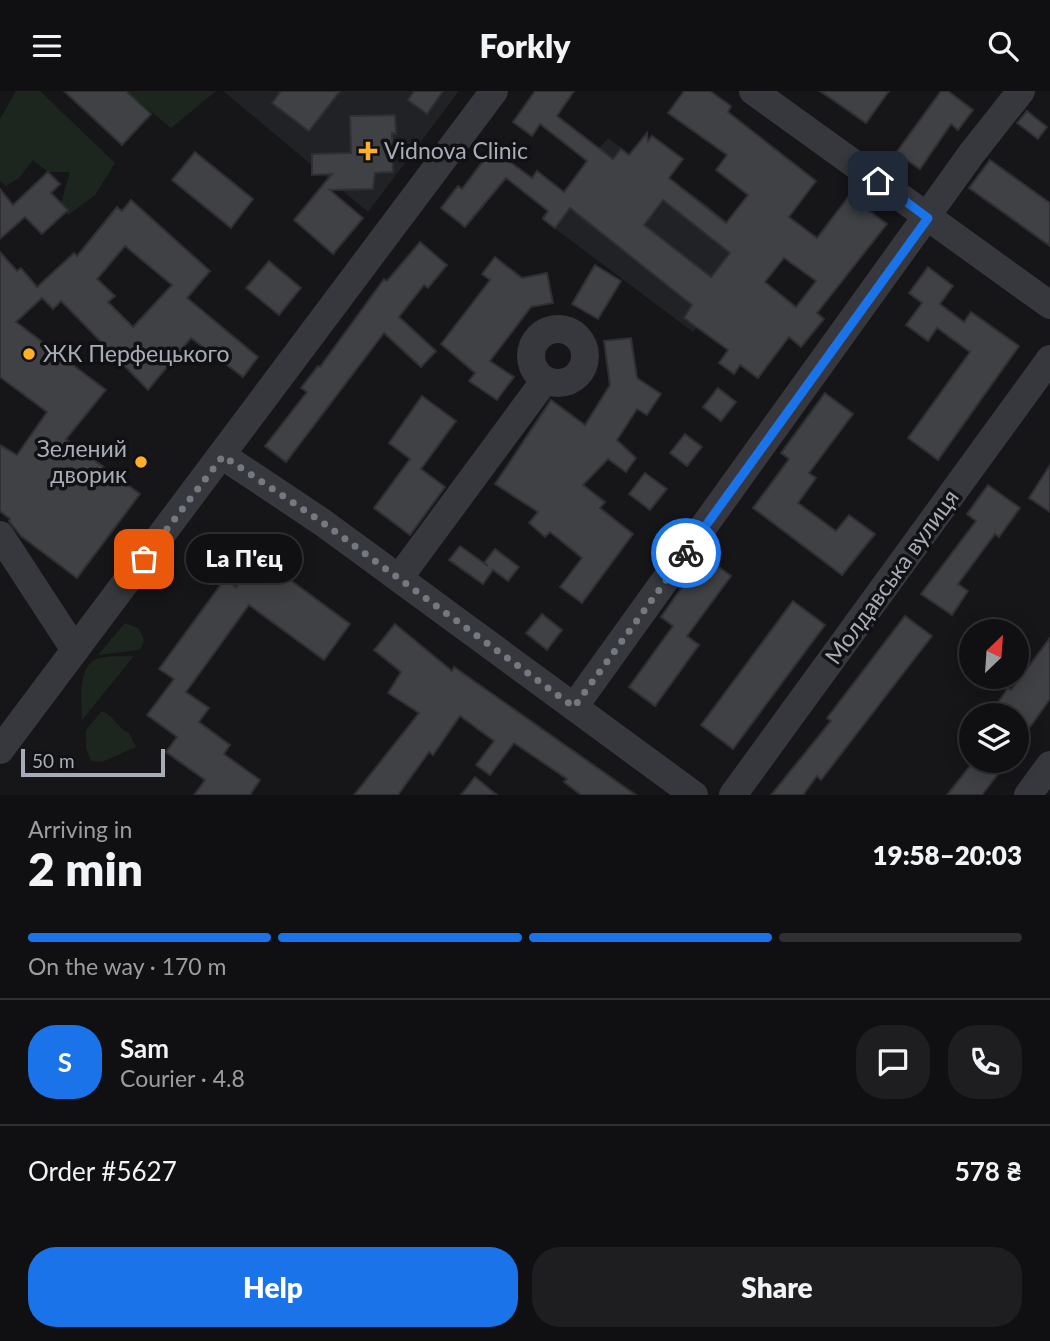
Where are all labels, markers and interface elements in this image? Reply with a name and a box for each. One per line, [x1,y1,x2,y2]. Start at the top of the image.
text: Forkly [480,26,570,65]
icon: menu [28,27,66,65]
icon: search [984,27,1022,65]
place label: Vidnova Clinic [384,136,528,164]
marker: Vidnova Clinic [358,141,378,161]
pin [848,151,908,211]
icon: home [859,162,897,200]
place label: ЖК Перфецького [43,339,230,367]
marker: ЖК Перфецького [21,346,37,362]
place label: Зелений дворик [37,434,127,488]
marker: Зелений дворик [133,454,149,470]
street label: Молдавська вулиця [818,484,964,669]
courier [651,518,721,588]
pin [114,529,174,589]
icon: bike [667,534,705,572]
callout: La П'єц [186,535,302,583]
icon: bag [125,540,163,578]
text: La П'єц [206,544,282,572]
north arrow [959,619,1029,689]
map controls [959,619,1029,773]
button: layers [959,703,1029,773]
scale bar [21,746,164,778]
text: 50 m [32,749,75,772]
text: Arriving in [28,815,132,843]
text: 19:58–20:03 [872,839,1022,871]
text: 2 min [28,841,143,896]
text: On the way · 170 m [28,952,227,980]
button: chat [856,1025,930,1099]
button: phone [948,1025,1022,1099]
text: Sam [120,1032,169,1064]
text: S [58,1046,72,1078]
text: Courier · 4.8 [120,1064,245,1092]
text: Order #5627 [28,1155,177,1187]
text: 578 ₴ [955,1155,1022,1187]
button: Help [28,1247,518,1327]
button: Share [532,1247,1022,1327]

